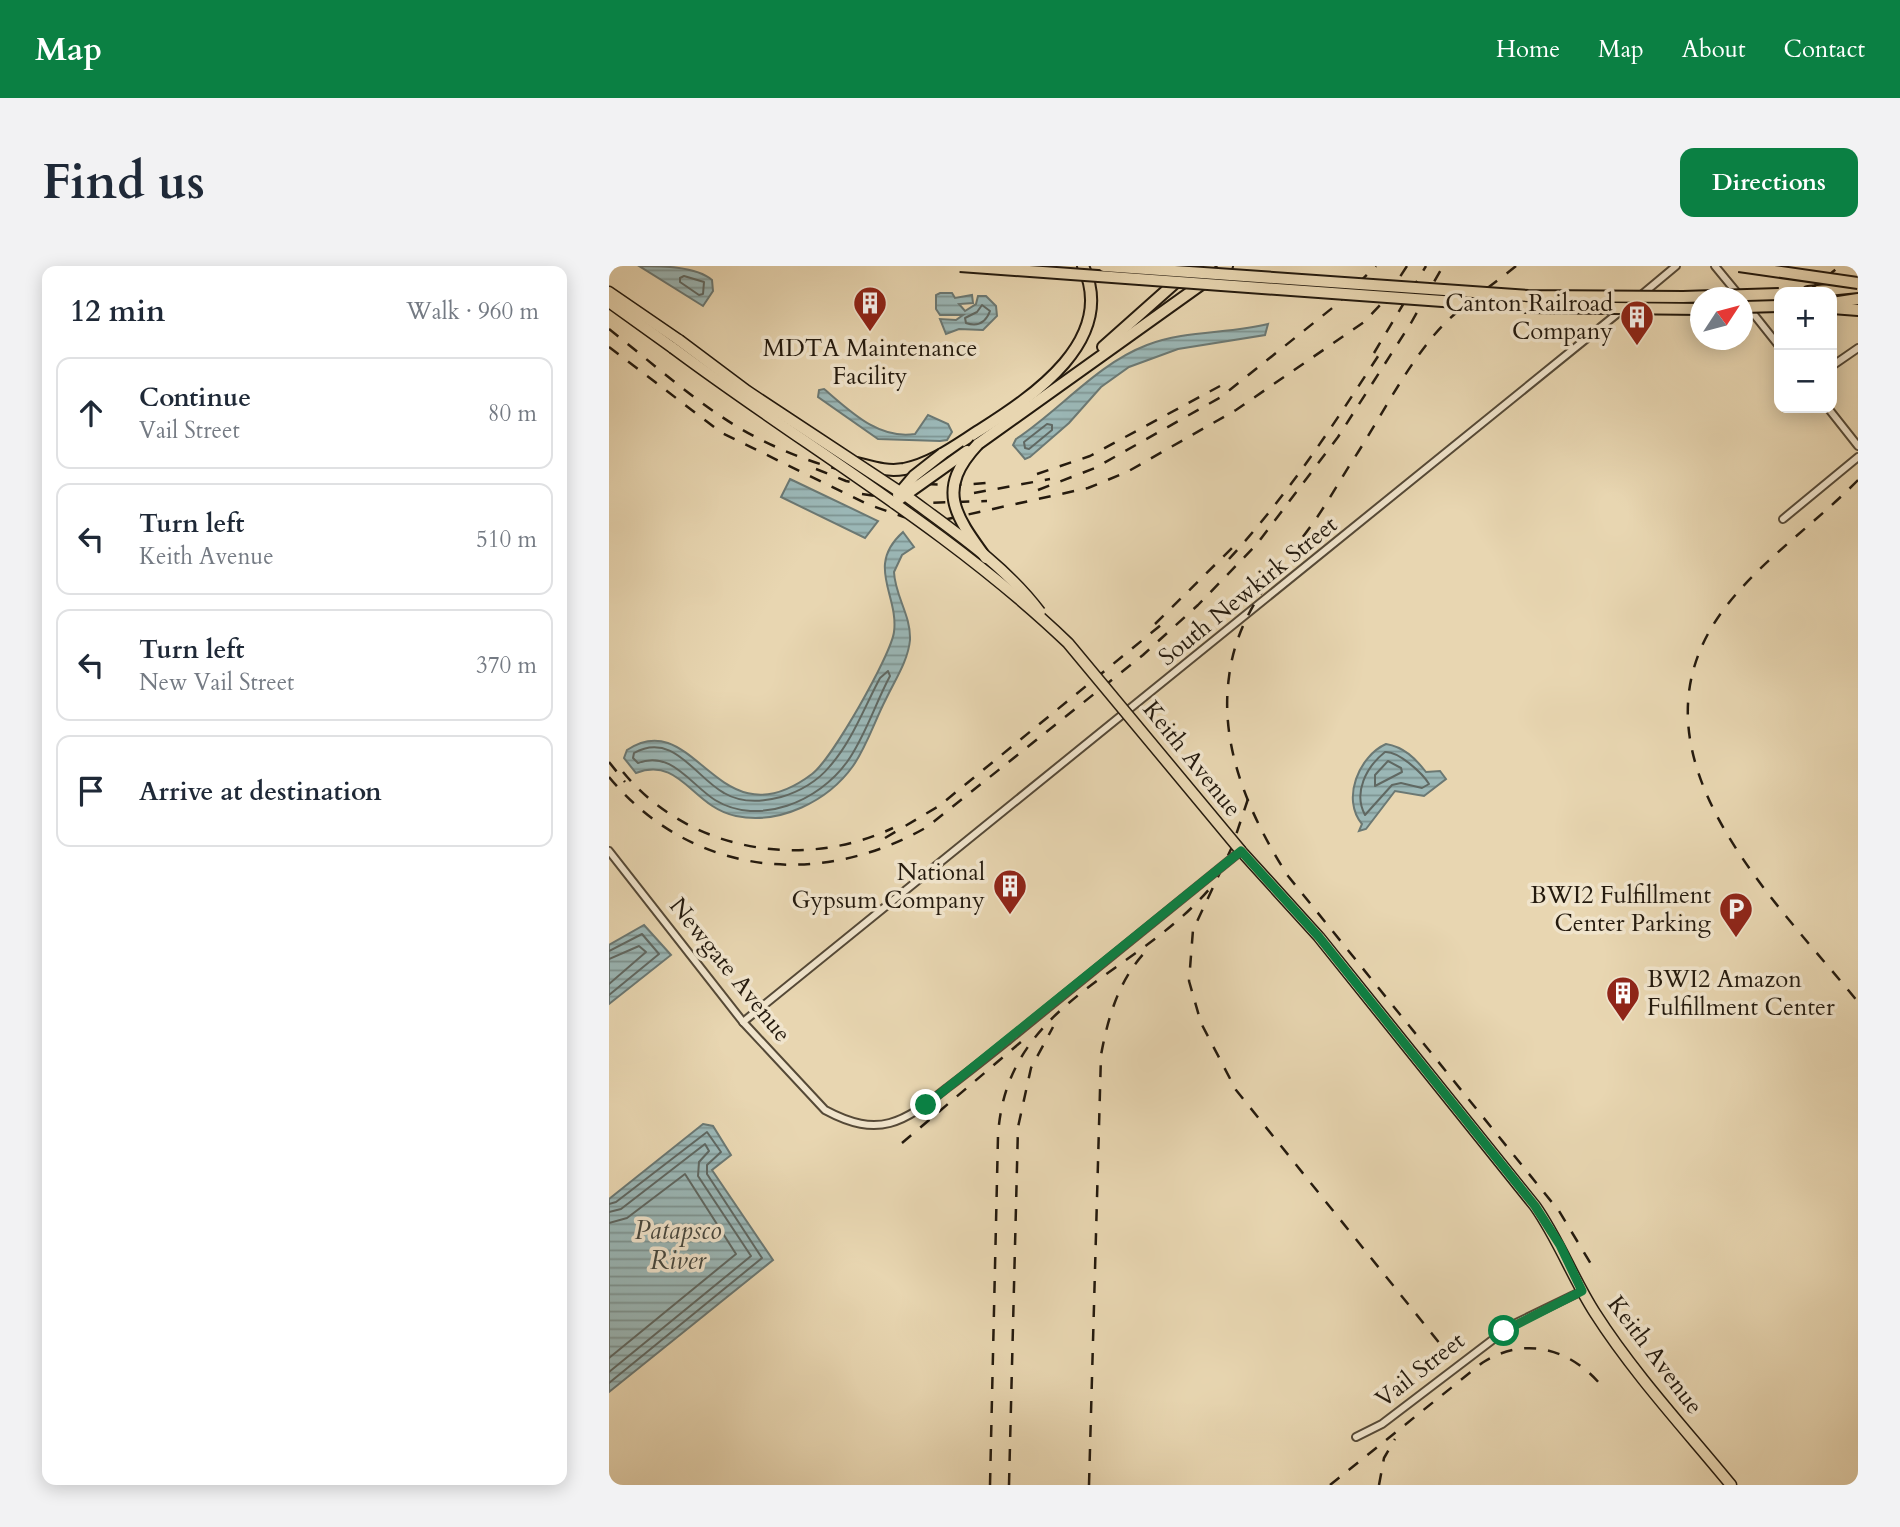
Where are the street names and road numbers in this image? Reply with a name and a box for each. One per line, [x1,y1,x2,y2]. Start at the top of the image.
street label: South Newkirk Street [1152,508,1345,673]
street label: Keith Avenue [1135,694,1249,824]
street label: Newgate Avenue [661,891,799,1049]
street label: Keith Avenue [1600,1289,1710,1421]
street label: Vail Street [1368,1324,1472,1415]

